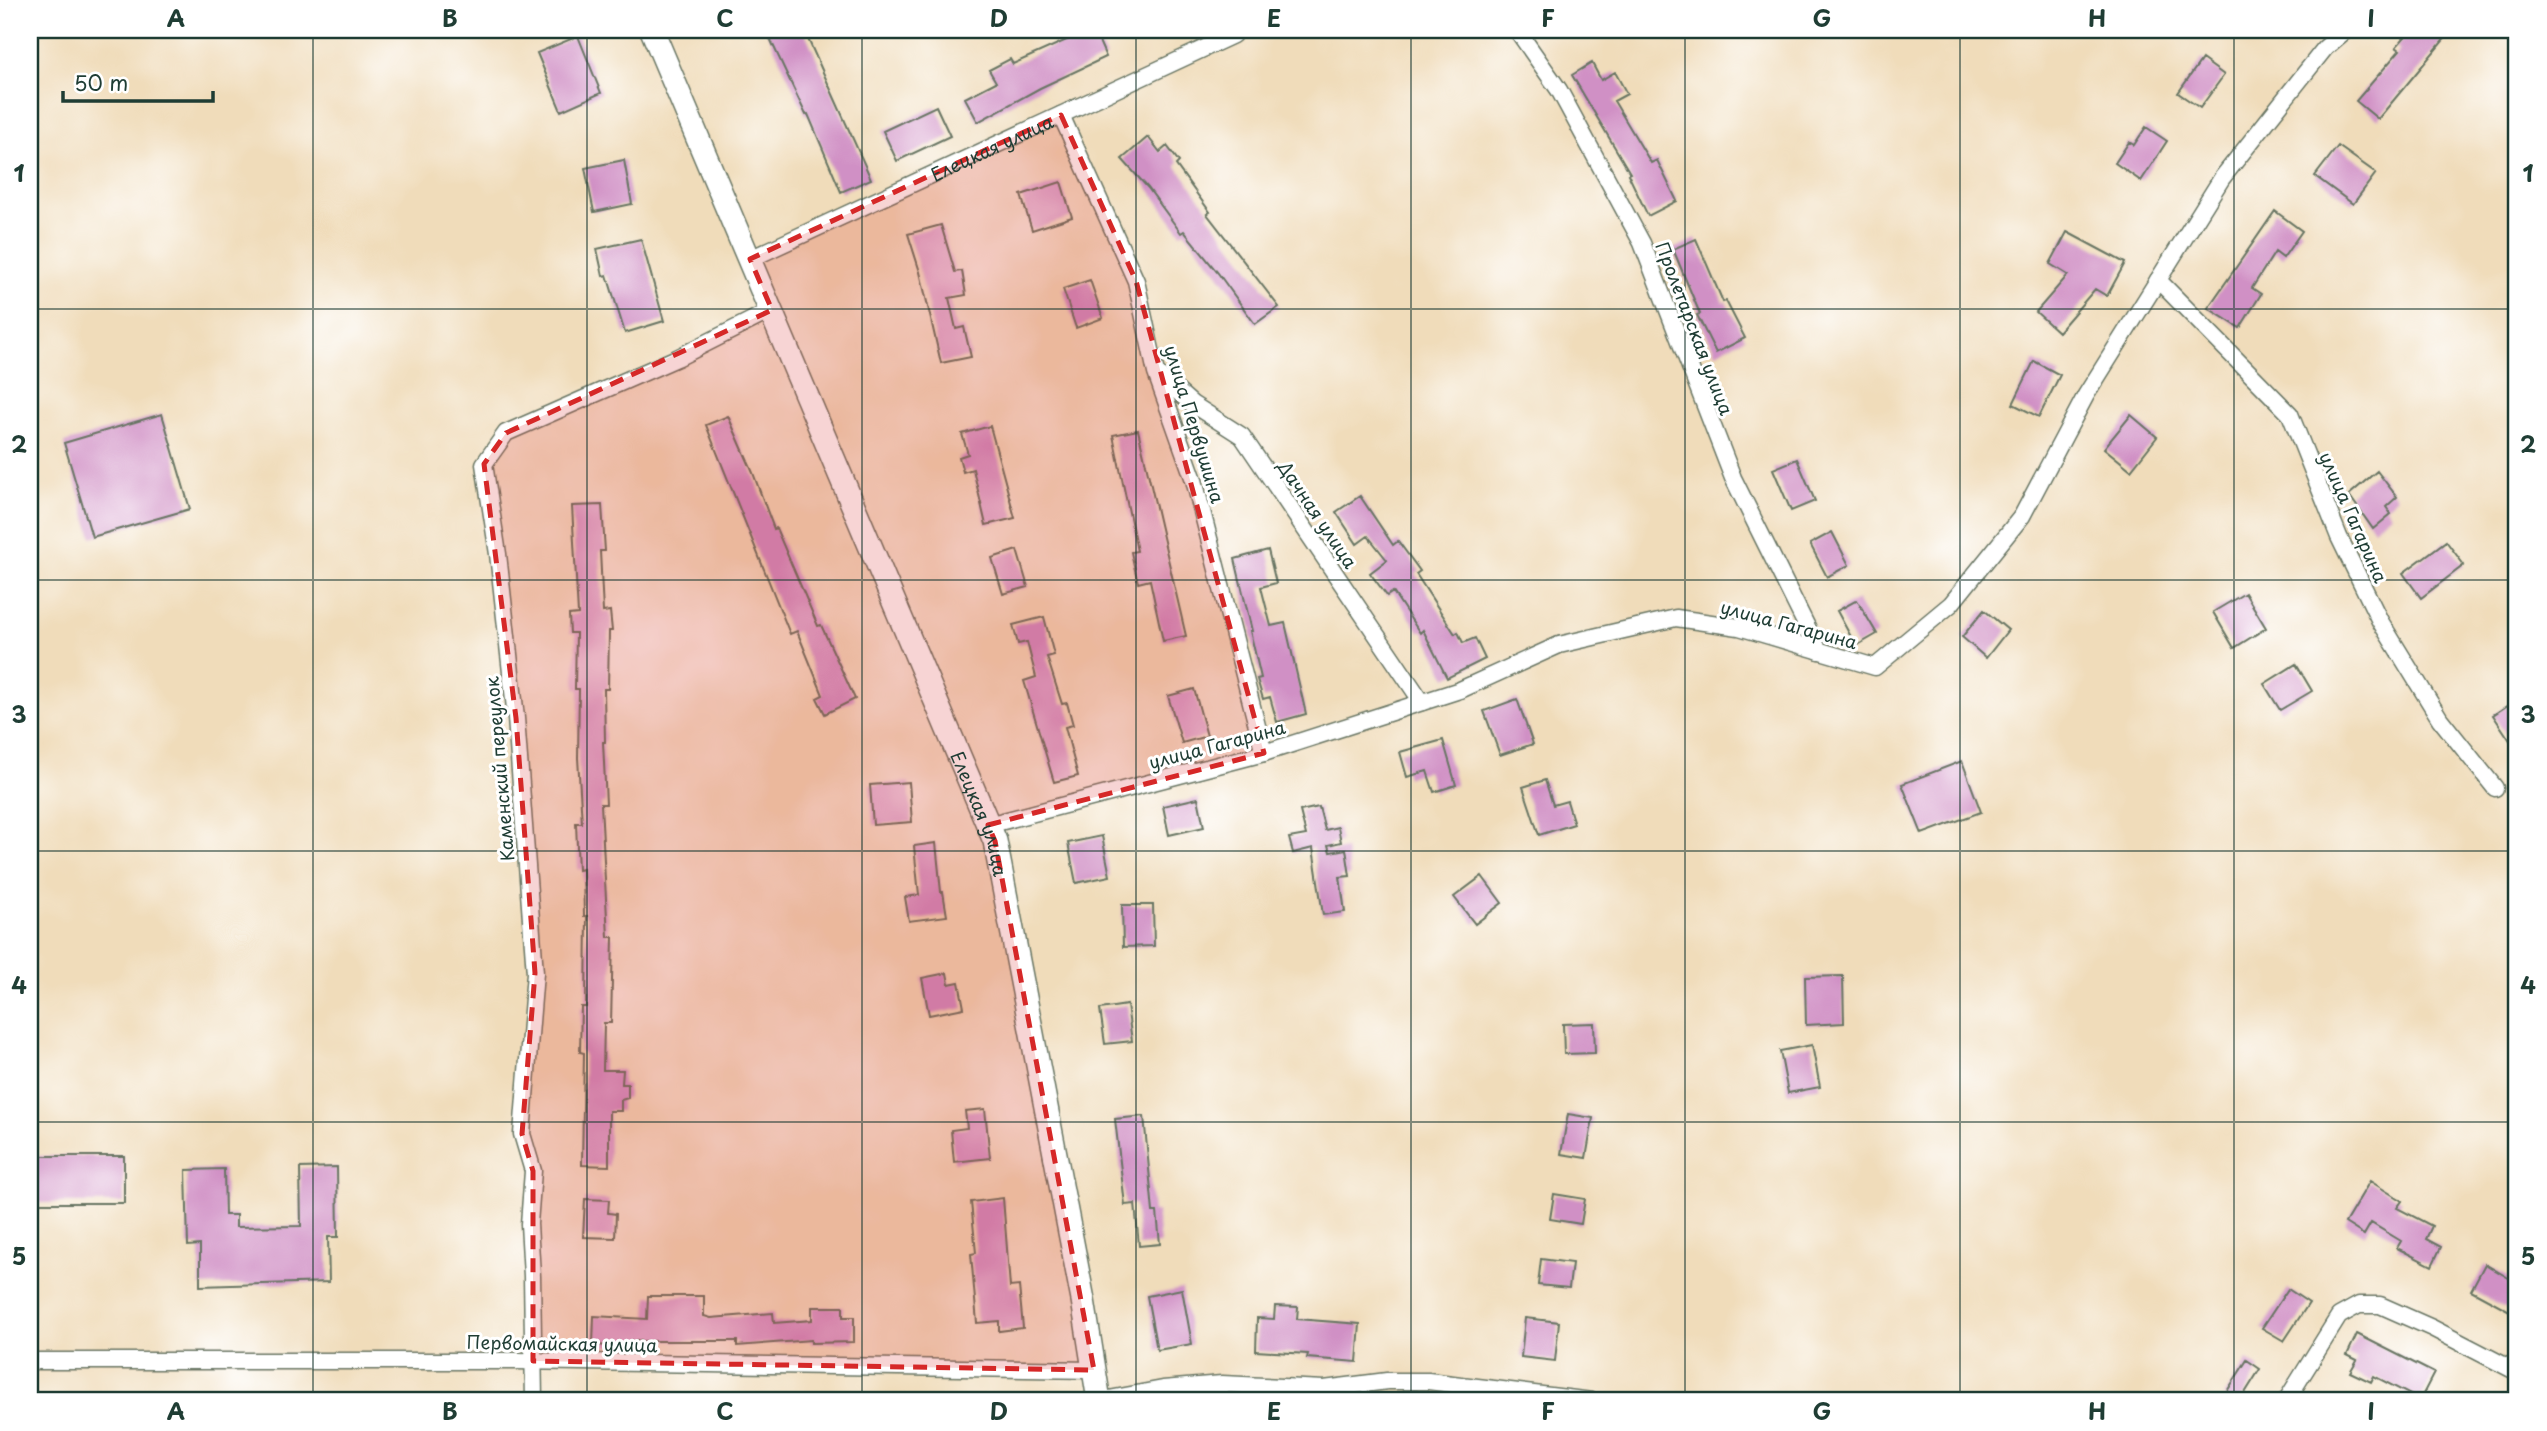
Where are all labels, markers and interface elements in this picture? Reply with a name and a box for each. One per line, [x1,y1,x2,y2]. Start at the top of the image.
text: A [167,0,185,35]
text: B [442,0,458,35]
text: C [716,0,734,35]
text: D [990,0,1008,35]
text: E [1267,0,1281,35]
text: F [1541,0,1555,35]
text: G [1813,0,1831,35]
text: H [2088,0,2106,35]
text: I [2367,0,2375,35]
scale bar [63,60,214,104]
text: 50 m [74,66,128,98]
street label: Елецкая улица [926,107,1058,187]
text: 1 [14,155,25,190]
text: 1 [2523,155,2534,190]
street label: Пролетарская улица [1649,237,1741,419]
street label: улица Первушина [1158,342,1232,507]
text: 2 [11,426,27,461]
text: 2 [2520,426,2536,461]
street label: улица Гагарина [2313,447,2395,587]
street label: Дачная улица [1271,454,1365,574]
street label: улица Гагарина [1718,593,1861,655]
street label: Каменский переулок [477,675,521,862]
text: 3 [11,696,27,731]
text: 3 [2520,696,2536,731]
street label: улица Гагарина [1146,713,1289,775]
street label: Елецкая улица [945,747,1015,879]
text: 4 [11,967,27,1002]
text: 4 [2520,967,2536,1002]
text: 5 [12,1238,26,1273]
text: 5 [2521,1238,2535,1273]
street label: Первомайская улица [466,1328,658,1358]
text: A [167,1393,185,1428]
text: B [442,1393,458,1428]
text: C [716,1393,734,1428]
text: D [990,1393,1008,1428]
text: E [1267,1393,1281,1428]
text: F [1541,1393,1555,1428]
text: G [1813,1393,1831,1428]
text: H [2088,1393,2106,1428]
text: I [2367,1393,2375,1428]

